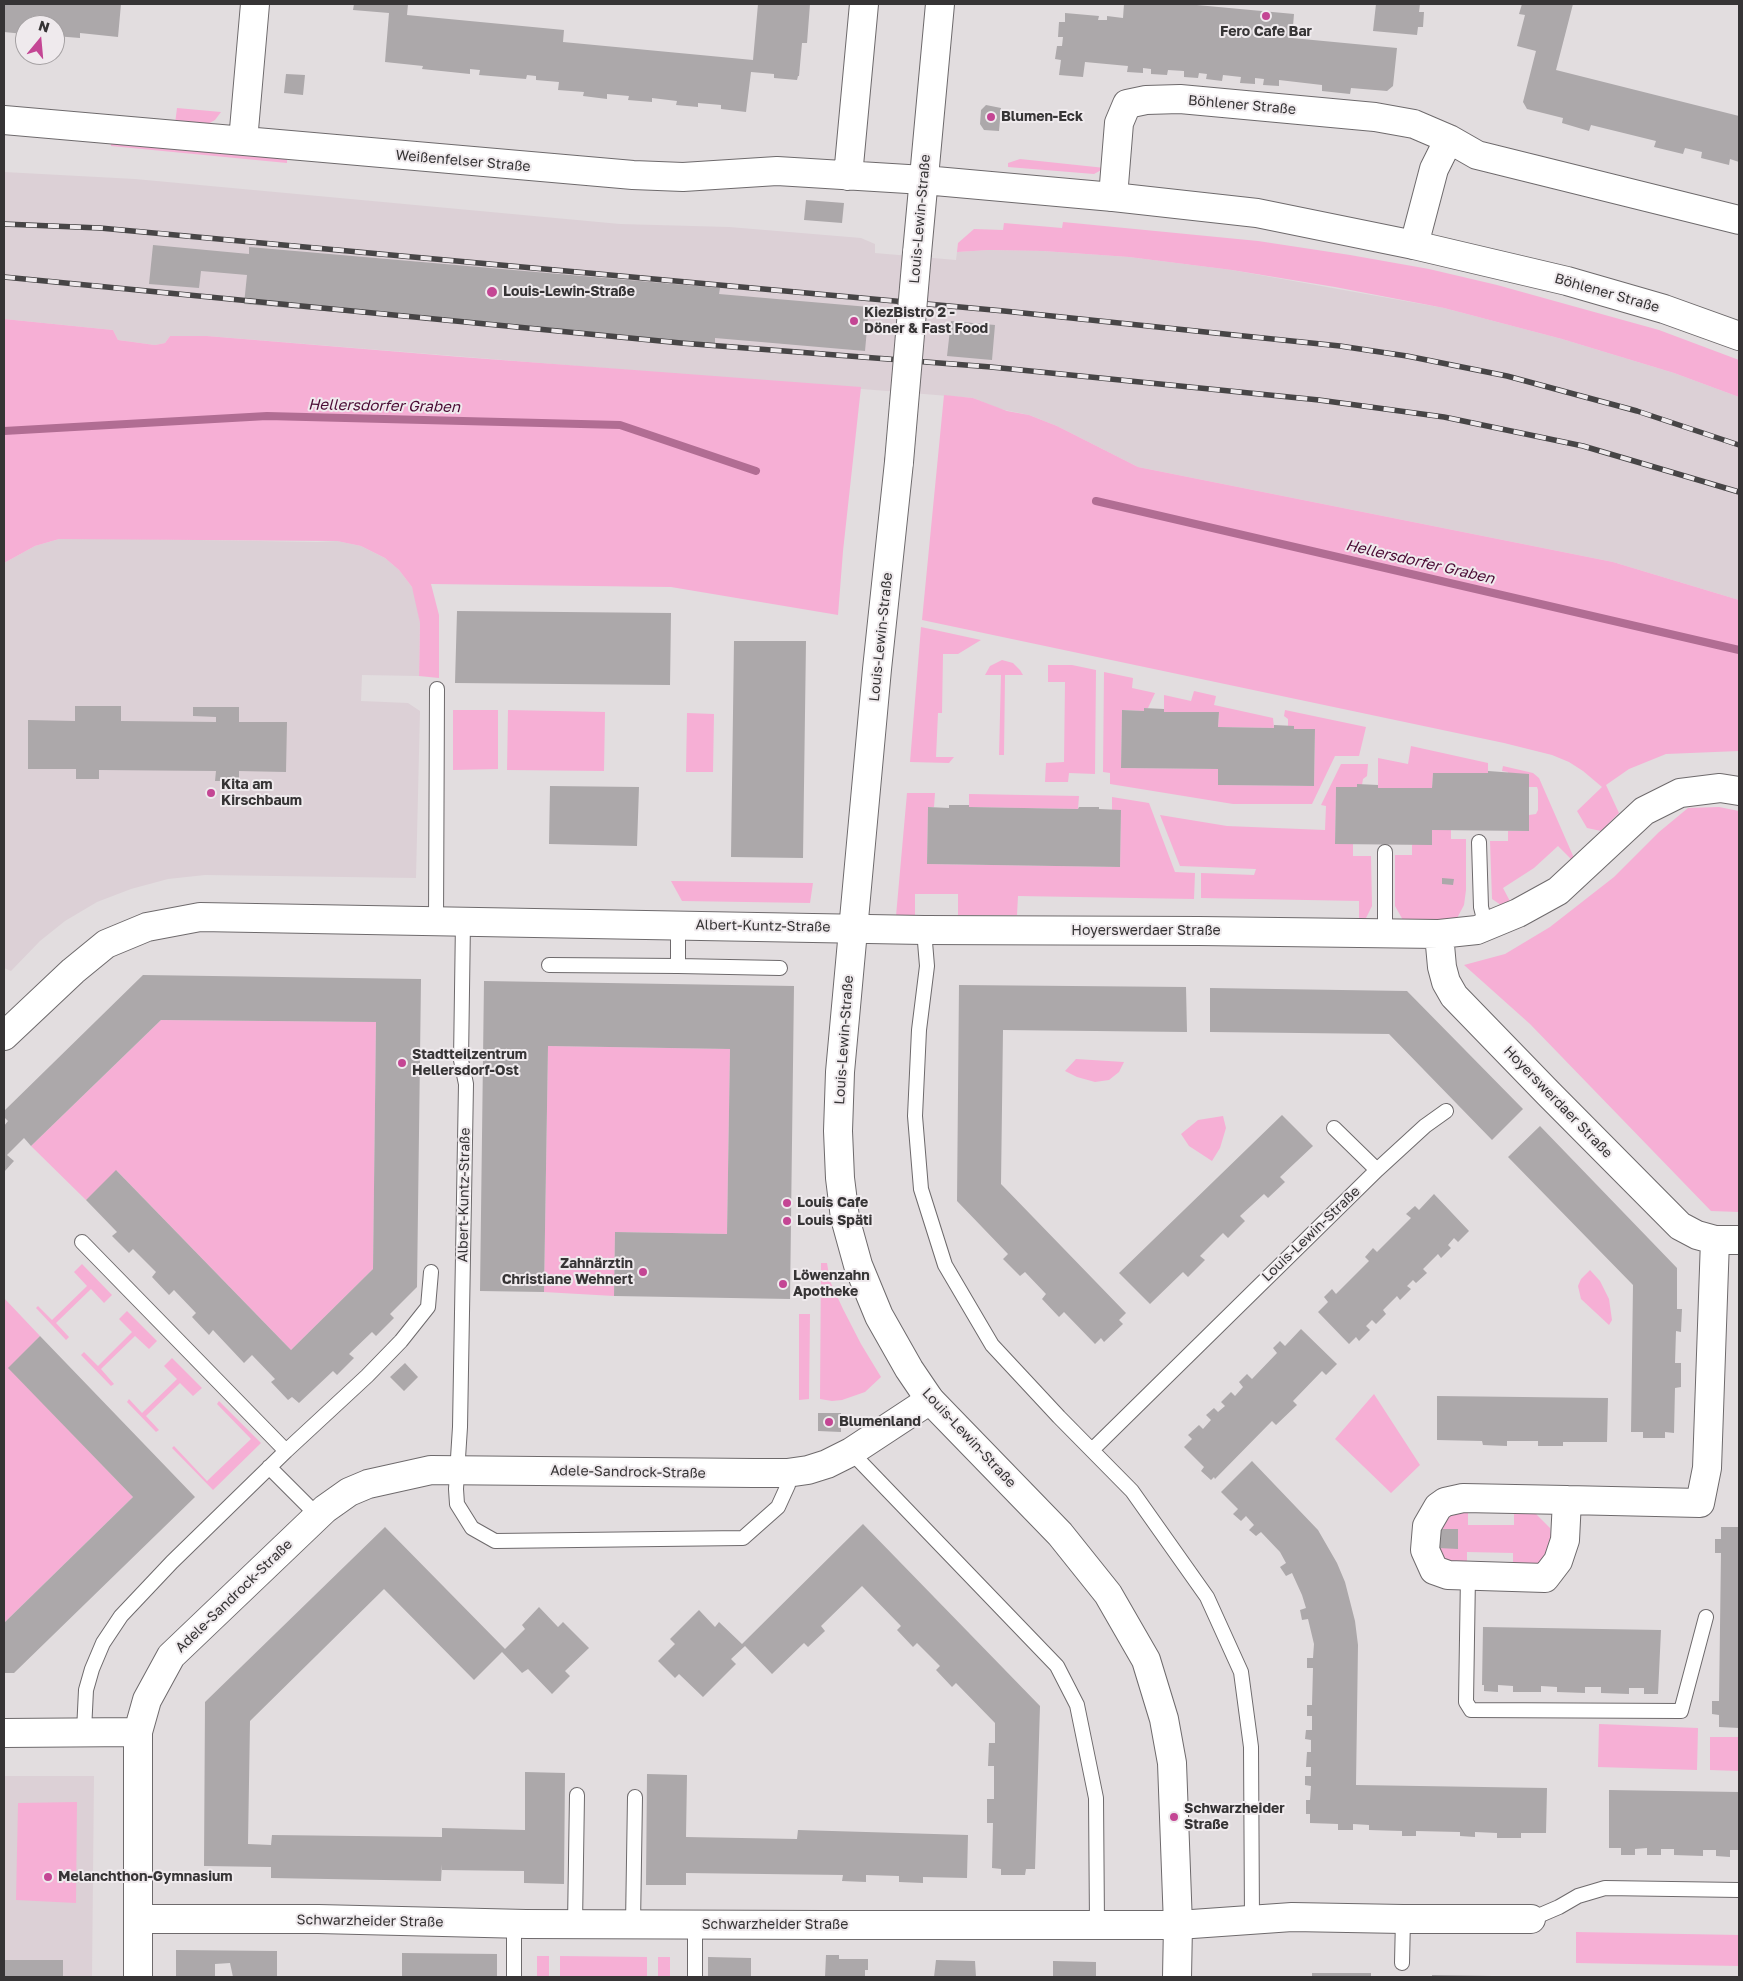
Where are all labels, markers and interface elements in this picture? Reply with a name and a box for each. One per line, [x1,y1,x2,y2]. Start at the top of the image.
marker: Fero Cafe Bar [1260,10,1272,22]
north arrow [15,15,65,65]
text: N [37,16,52,36]
place label: Fero Cafe Bar [1220,24,1312,40]
street label: Böhlener Straße [1187,92,1297,118]
place label: Blumen-Eck [1001,109,1083,125]
marker: Blumen-Eck [985,111,997,123]
street label: Weißenfelser Straße [395,147,531,175]
street label: Louis-Lewin-Straße [906,154,934,284]
street label: Böhlener Straße [1553,270,1661,316]
place label: Louis-Lewin-Straße [503,284,635,300]
marker: Louis-Lewin-Straße [485,285,499,299]
place label: KiezBistro 2 - Döner & Fast Food [864,305,988,338]
marker: KiezBistro 2 - Döner & Fast Food [848,315,860,327]
water label: Hellersdorfer Graben [308,396,460,416]
water label: Hellersdorfer Graben [1344,536,1496,588]
street label: Louis-Lewin-Straße [866,572,896,702]
place label: Kita am Kirschbaum [221,777,302,810]
marker: Kita am Kirschbaum [205,787,217,799]
street label: Albert-Kuntz-Straße [695,916,831,936]
street label: Hoyerswerdaer Straße [1071,923,1221,939]
street label: Louis-Lewin-Straße [831,975,857,1105]
street label: Hoyerswerdaer Straße [1500,1042,1616,1162]
place label: Stadtteilzentrum Hellersdorf-Ost [412,1047,527,1080]
marker: Stadtteilzentrum Hellersdorf-Ost [396,1057,408,1069]
street label: Albert-Kuntz-Straße [454,1127,474,1263]
street label: Louis-Lewin-Straße [1258,1183,1364,1285]
place label: Louis Cafe [797,1195,868,1211]
marker: Louis Cafe [781,1197,793,1209]
place label: Louis Späti [797,1213,872,1229]
marker: Louis Späti [781,1215,793,1227]
place label: Zahnärztin Christiane Wehnert [502,1256,633,1288]
marker: Zahnärztin Christiane Wehnert [637,1266,649,1278]
place label: Löwenzahn Apotheke [793,1268,870,1300]
marker: Löwenzahn Apotheke [777,1278,789,1290]
street label: Louis-Lewin-Straße [919,1385,1019,1491]
place label: Blumenland [839,1414,921,1430]
marker: Blumenland [823,1416,835,1428]
street label: Adele-Sandrock-Straße [550,1462,706,1482]
street label: Adele-Sandrock-Straße [172,1536,296,1656]
place label: Schwarzheider Straße [1184,1801,1285,1834]
marker: Schwarzheider Straße [1168,1811,1180,1823]
place label: Melanchthon-Gymnasium [58,1869,233,1885]
marker: Melanchthon-Gymnasium [42,1871,54,1883]
street label: Schwarzheider Straße [297,1911,443,1931]
street label: Schwarzheider Straße [702,1917,848,1933]

